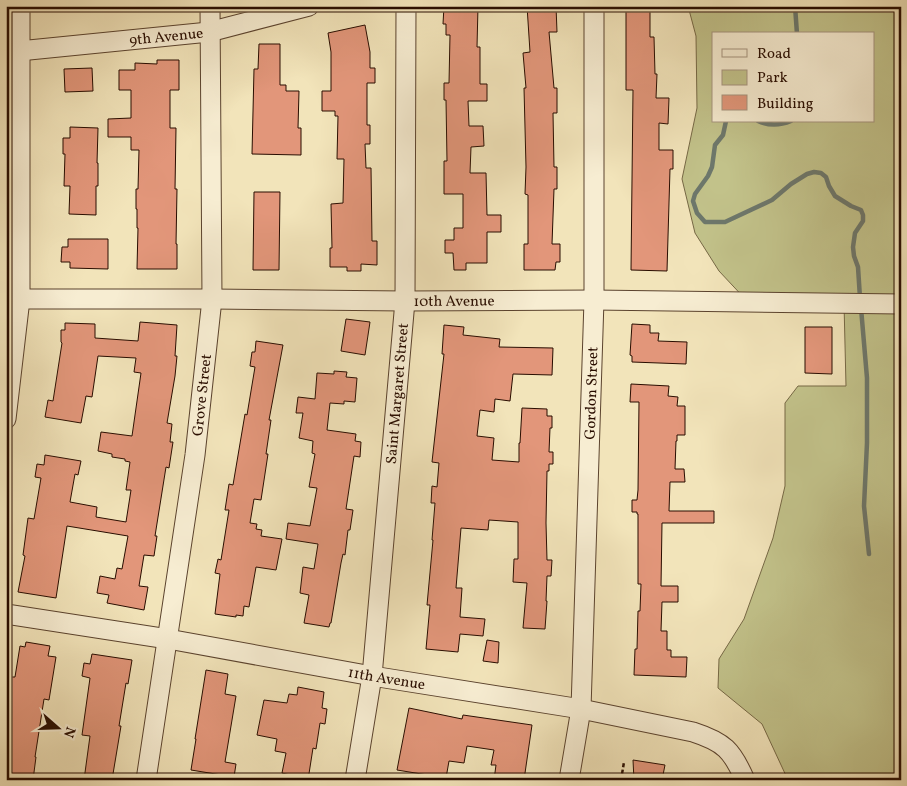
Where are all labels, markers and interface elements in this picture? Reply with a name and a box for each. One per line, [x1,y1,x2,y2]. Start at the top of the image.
street label: 9th Avenue [128,24,204,52]
legend [712,32,874,122]
text: Road [757,44,791,65]
text: Park [757,68,788,89]
text: Building [757,94,814,115]
street label: 10th Avenue [413,292,495,313]
street label: Saint Margaret Street [382,322,415,465]
street label: Gordon Street [581,346,605,440]
street label: Grove Street [188,353,218,437]
street label: 11th Avenue [346,663,427,696]
north arrow [32,704,82,754]
text: N [58,724,79,740]

